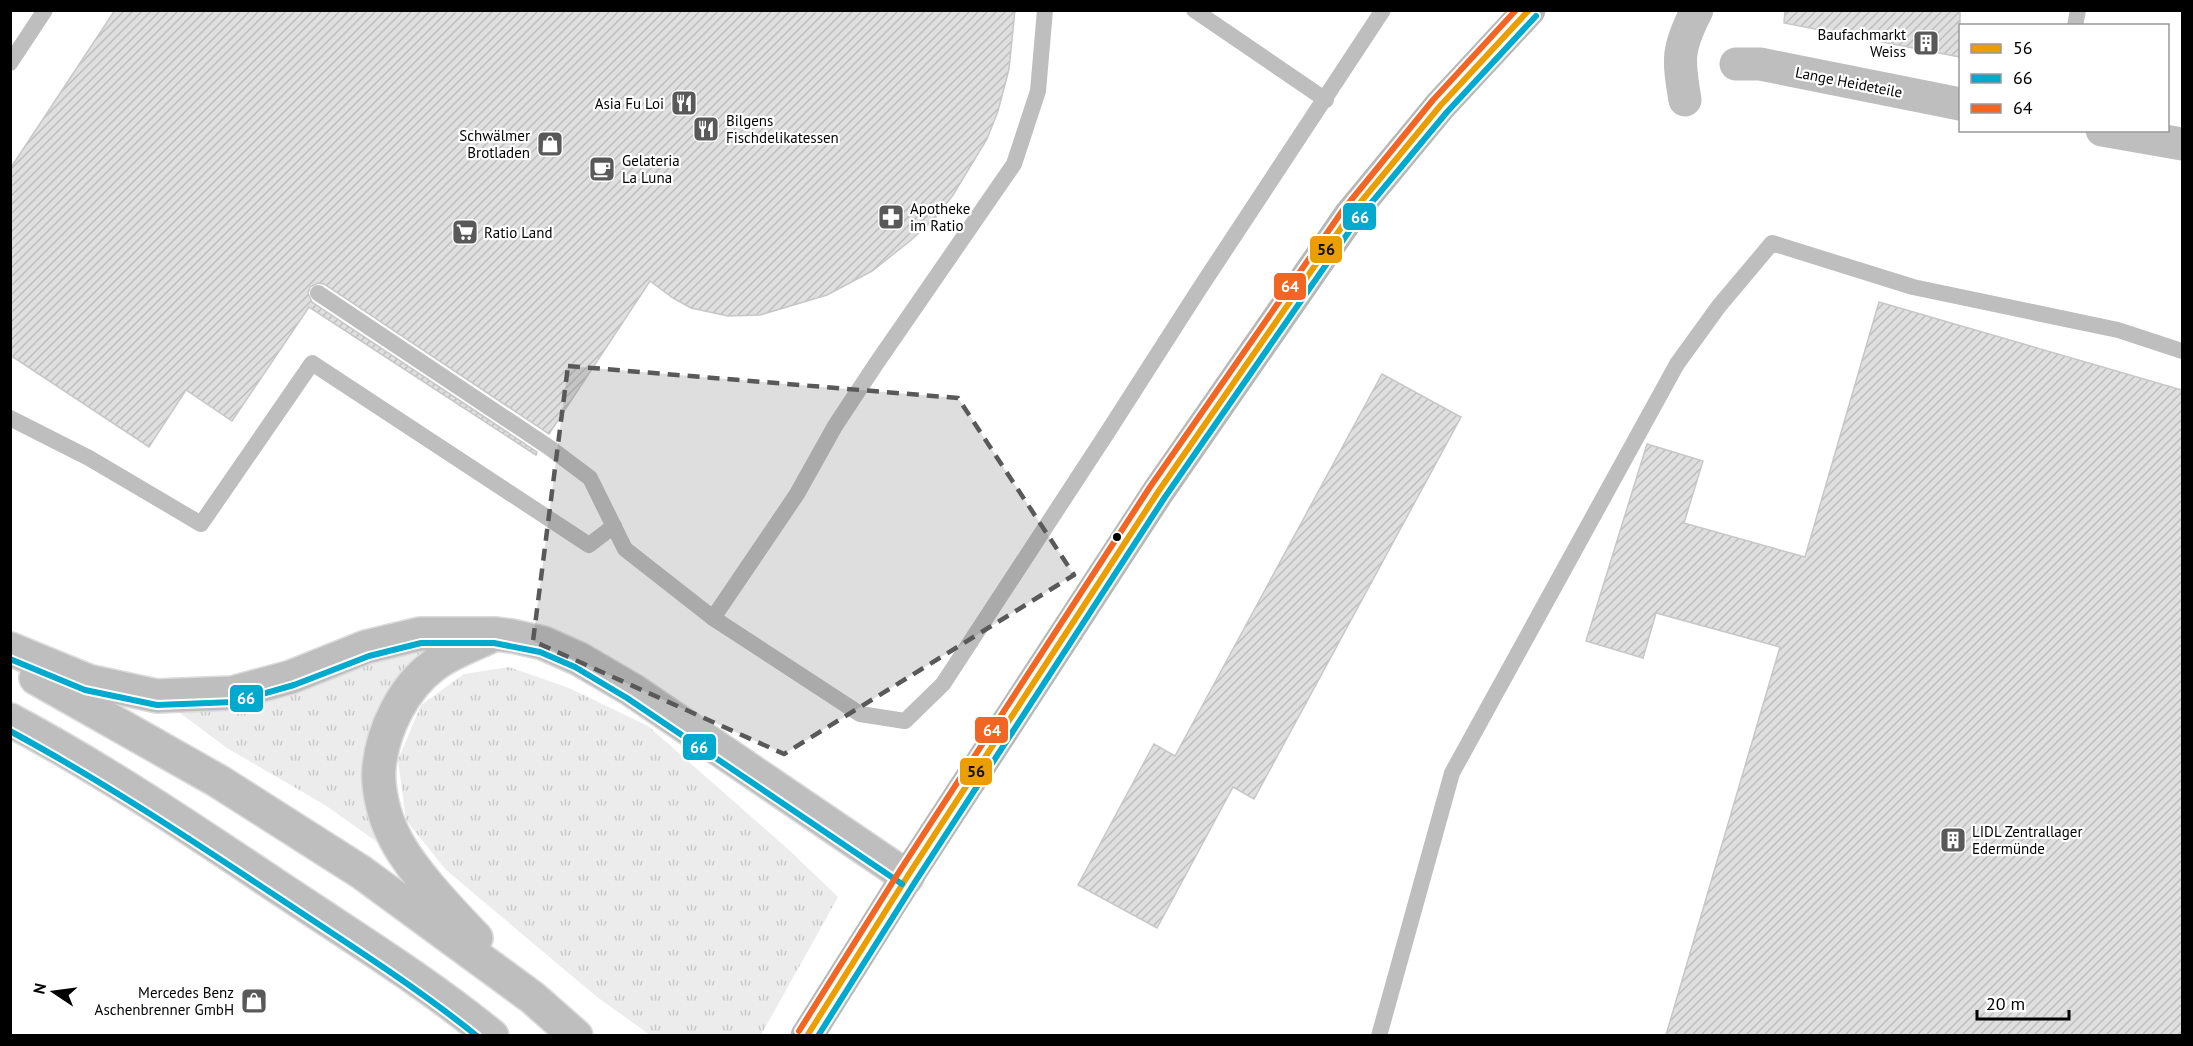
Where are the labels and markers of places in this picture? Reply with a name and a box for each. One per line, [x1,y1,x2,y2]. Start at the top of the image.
place label: Baufachmarkt Weiss [1818,25,1906,61]
building icon: Baufachmarkt Weiss [1911,28,1941,58]
restaurant icon: Asia Fu Loi [669,88,699,118]
place label: Asia Fu Loi [595,94,664,113]
place label: Bilgens Fischdelikatessen [726,111,839,147]
restaurant icon: Bilgens Fischdelikatessen [691,114,721,144]
place label: Schwälmer Brotladen [459,126,530,162]
shop icon: Schwälmer Brotladen [535,129,565,159]
place label: Gelateria La Luna [622,151,680,187]
cafe icon: Gelateria La Luna [587,154,617,184]
place label: Apotheke im Ratio [910,199,970,235]
pharmacy icon: Apotheke im Ratio [876,202,906,232]
supermarket icon: Ratio Land [450,217,480,247]
place label: Ratio Land [484,223,553,242]
unlabelled marker [1111,531,1123,543]
place label: LIDL Zentrallager Edermünde [1972,822,2083,858]
building icon: LIDL Zentrallager Edermünde [1938,825,1968,855]
place label: Mercedes Benz Aschenbrenner GmbH [95,983,234,1019]
shop icon: Mercedes Benz Aschenbrenner GmbH [239,986,269,1016]

